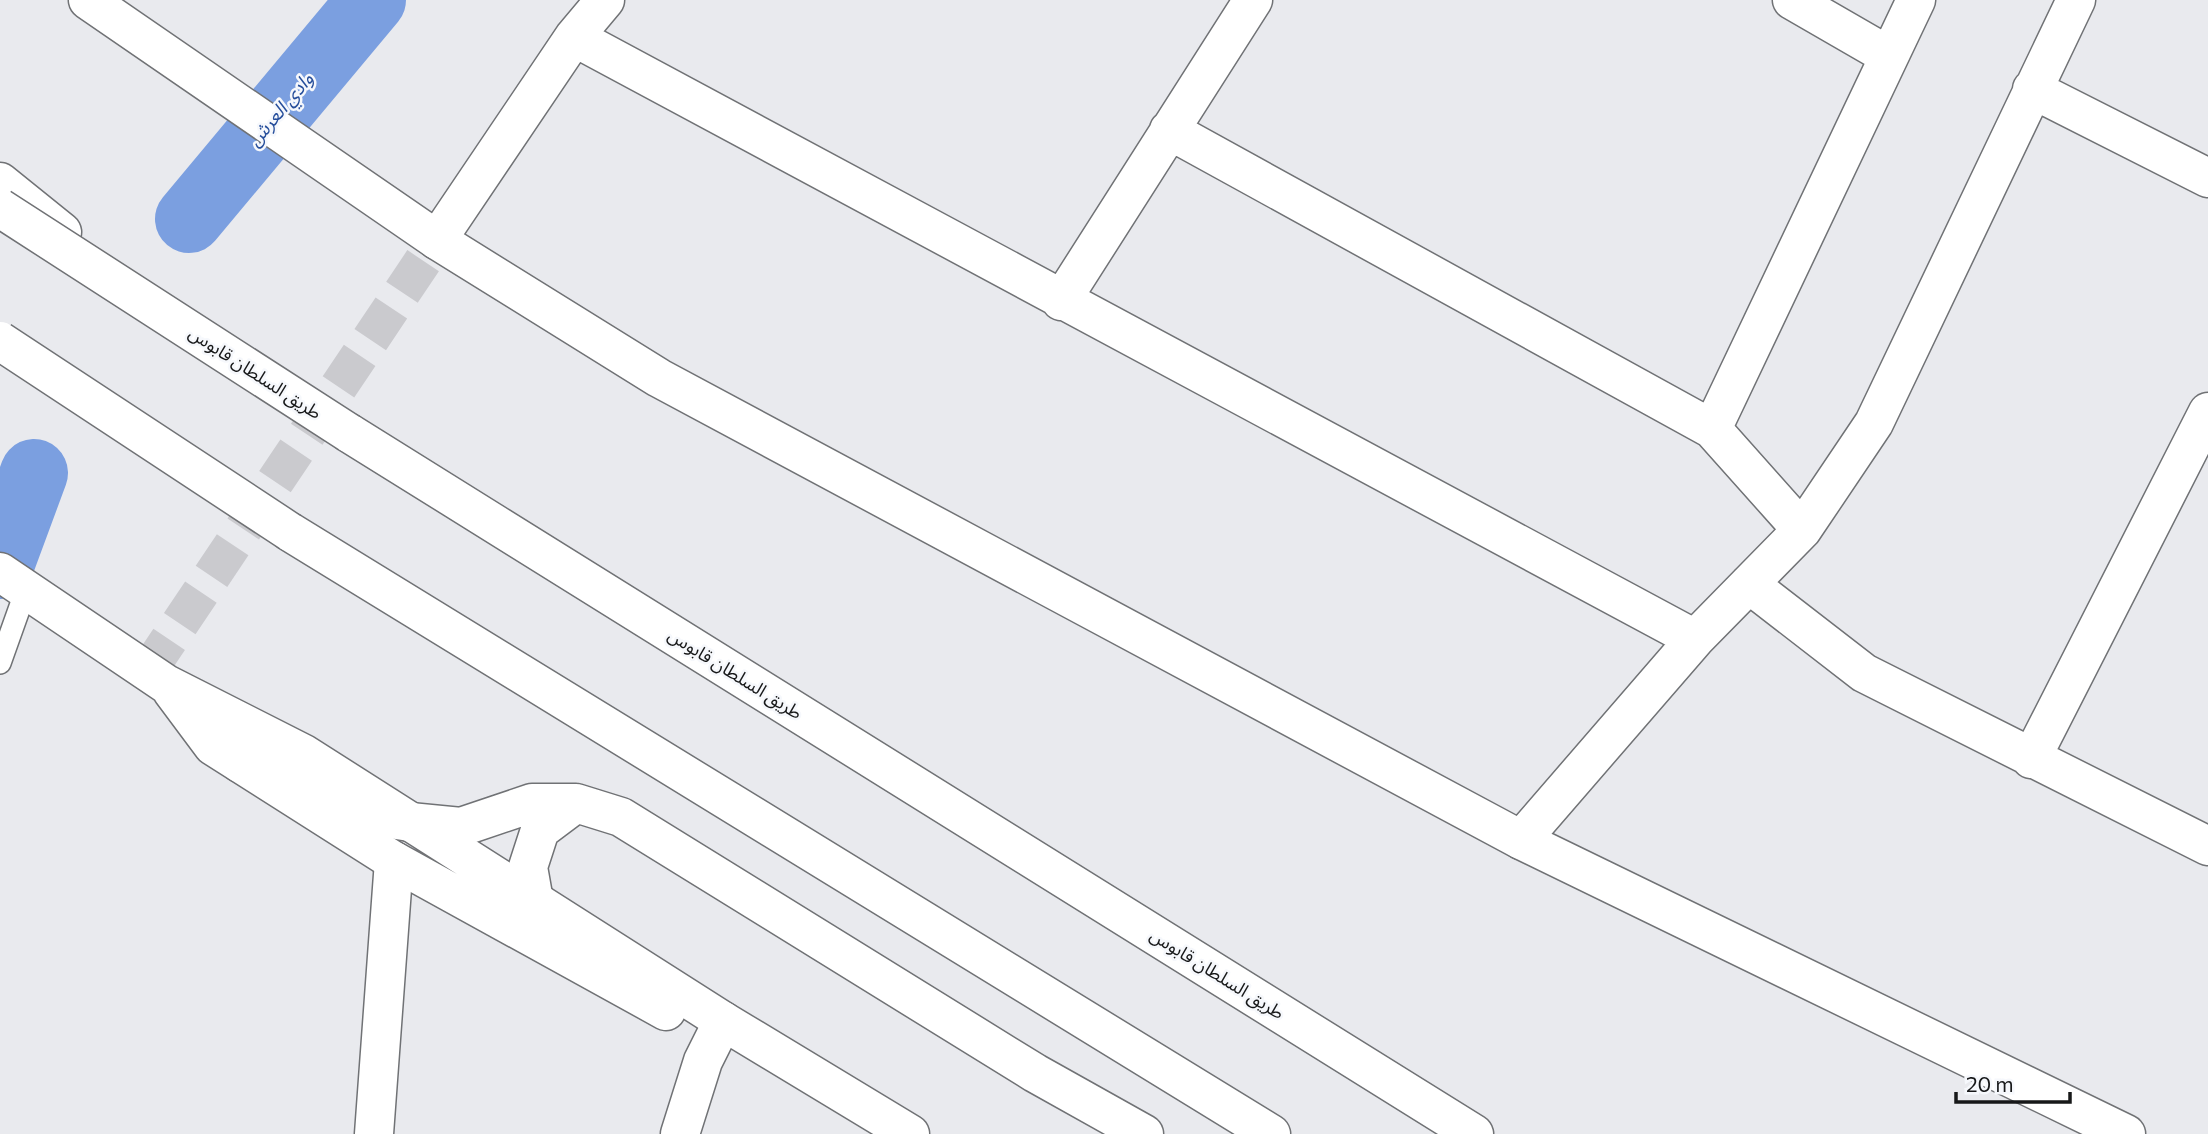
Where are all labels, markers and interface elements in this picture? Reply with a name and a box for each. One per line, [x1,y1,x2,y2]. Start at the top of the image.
water label: وادي العرش [242,67,321,153]
street label: طريق السلطان قابوس [184,321,326,424]
street label: طريق السلطان قابوس [664,623,807,724]
street label: طريق السلطان قابوس [1146,923,1289,1024]
scale bar [1956,1060,2070,1104]
text: 20 m [1966,1071,2014,1096]

